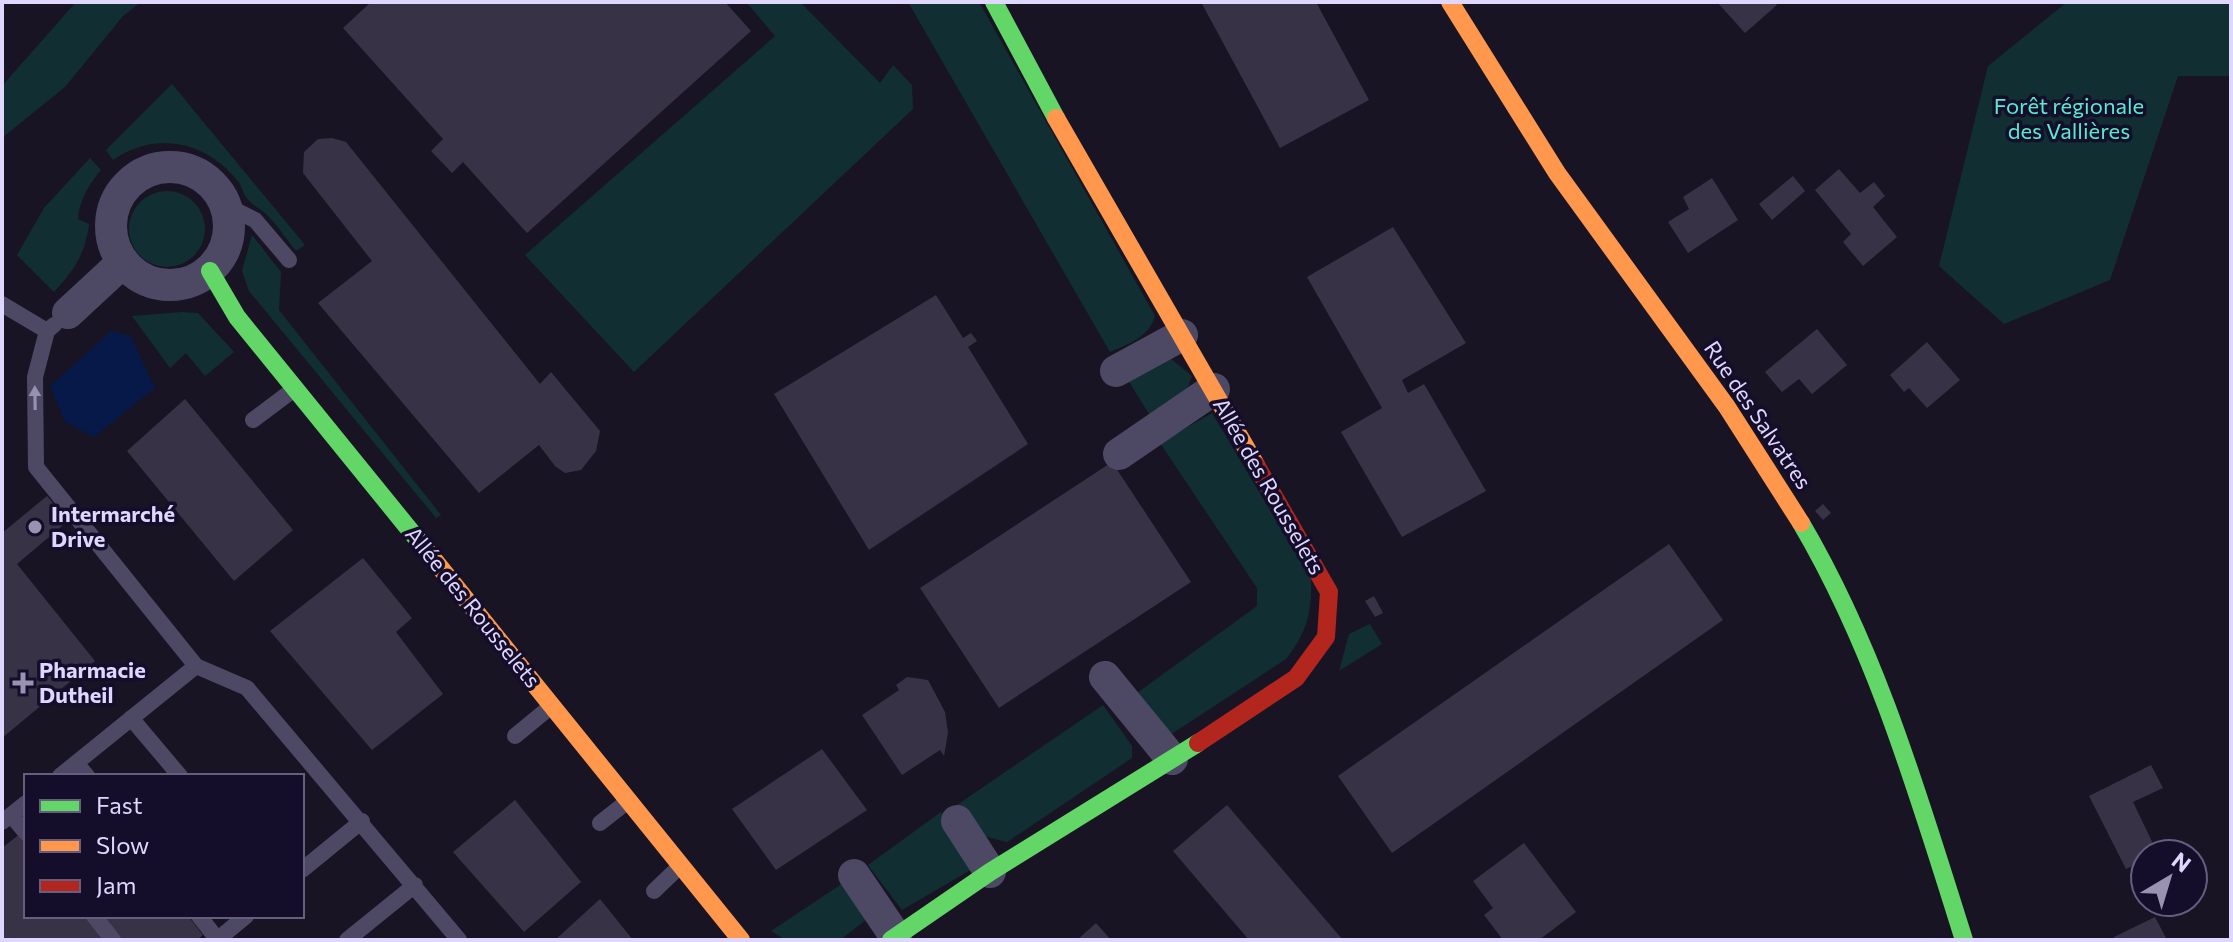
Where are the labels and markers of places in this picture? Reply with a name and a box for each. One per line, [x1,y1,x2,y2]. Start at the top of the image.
place label: Intermarché Drive [51,500,175,552]
marker: Intermarché Drive [26,518,44,536]
place label: Pharmacie Dutheil [39,656,146,708]
marker: Pharmacie Dutheil [14,674,32,692]

